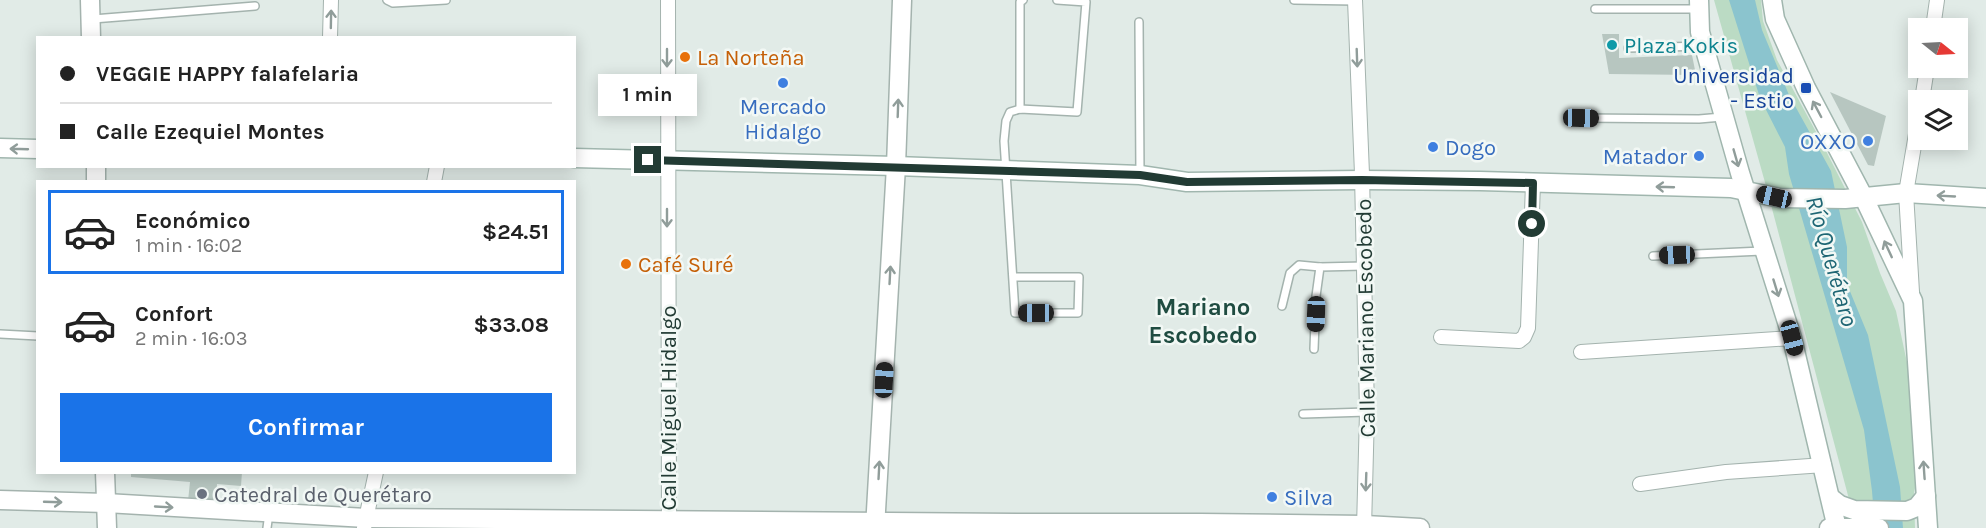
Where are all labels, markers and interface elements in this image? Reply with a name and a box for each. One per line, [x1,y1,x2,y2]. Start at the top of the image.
one-way arrow [325,9,337,29]
north arrow [1908,18,1968,78]
map controls [1908,18,1968,150]
place label: Plaza Kokis [1624,33,1738,59]
marker: Plaza Kokis [1605,38,1619,52]
place label: La Norteña [697,45,805,71]
one-way arrow [661,48,673,68]
one-way arrow [1352,48,1363,68]
marker: La Norteña [678,50,692,64]
text: VEGGIE HAPPY falafelaria [96,61,359,87]
place label: Universidad - Estio [1673,63,1794,114]
callout: 1 min [598,73,698,115]
marker: Mercado Hidalgo [776,76,790,90]
marker: Universidad - Estio [1799,81,1813,95]
text: 1 min [622,83,673,106]
button: layers [1908,90,1968,150]
place label: Mercado Hidalgo [740,94,826,145]
one-way arrow [892,98,904,118]
one-way arrow [1811,101,1823,118]
car [1563,109,1599,127]
text: Calle Ezequiel Montes [96,119,325,145]
place label: OXXO [1800,129,1856,155]
marker: OXXO [1861,134,1875,148]
place label: Dogo [1445,135,1496,161]
marker: Dogo [1426,140,1440,154]
one-way arrow [9,143,29,154]
place label: Matador [1603,144,1687,170]
route end [634,146,661,173]
one-way arrow [1731,148,1742,167]
marker: Matador [1692,149,1706,163]
one-way arrow [1656,181,1676,192]
car [1754,184,1794,210]
one-way arrow [1937,190,1956,201]
water label: Río Querétaro [1800,193,1864,330]
street label: Calle Mariano Escobedo [1351,198,1381,438]
icon: car [63,205,117,259]
text: Económico [135,208,250,234]
one-way arrow [661,208,673,228]
route start [1518,210,1545,237]
text: $24.51 [482,219,549,245]
text: 1 min · 16:02 [135,234,242,257]
one-way arrow [1882,241,1894,259]
car [1659,245,1695,265]
place label: Café Suré [638,252,734,278]
marker: Café Suré [619,257,633,271]
one-way arrow [885,265,896,285]
one-way arrow [1771,278,1782,297]
district label: Mariano Escobedo [1149,293,1257,349]
car [1306,296,1326,332]
icon: car [63,298,117,352]
text: Confort [135,301,213,327]
car [1018,304,1054,322]
street label: Calle Miguel Hidalgo [656,305,682,511]
text: $33.08 [474,312,549,338]
car [1779,318,1805,358]
text: 2 min · 16:03 [135,327,248,350]
car [874,362,894,398]
button: Confirmar [60,393,552,462]
one-way arrow [873,460,884,480]
one-way arrow [1919,460,1930,480]
one-way arrow [1360,472,1372,492]
place label: Catedral de Querétaro [214,482,432,508]
place label: Silva [1284,485,1333,511]
marker: Catedral de Querétaro [195,487,209,501]
marker: Silva [1265,490,1279,504]
one-way arrow [42,496,62,507]
one-way arrow [154,502,174,513]

